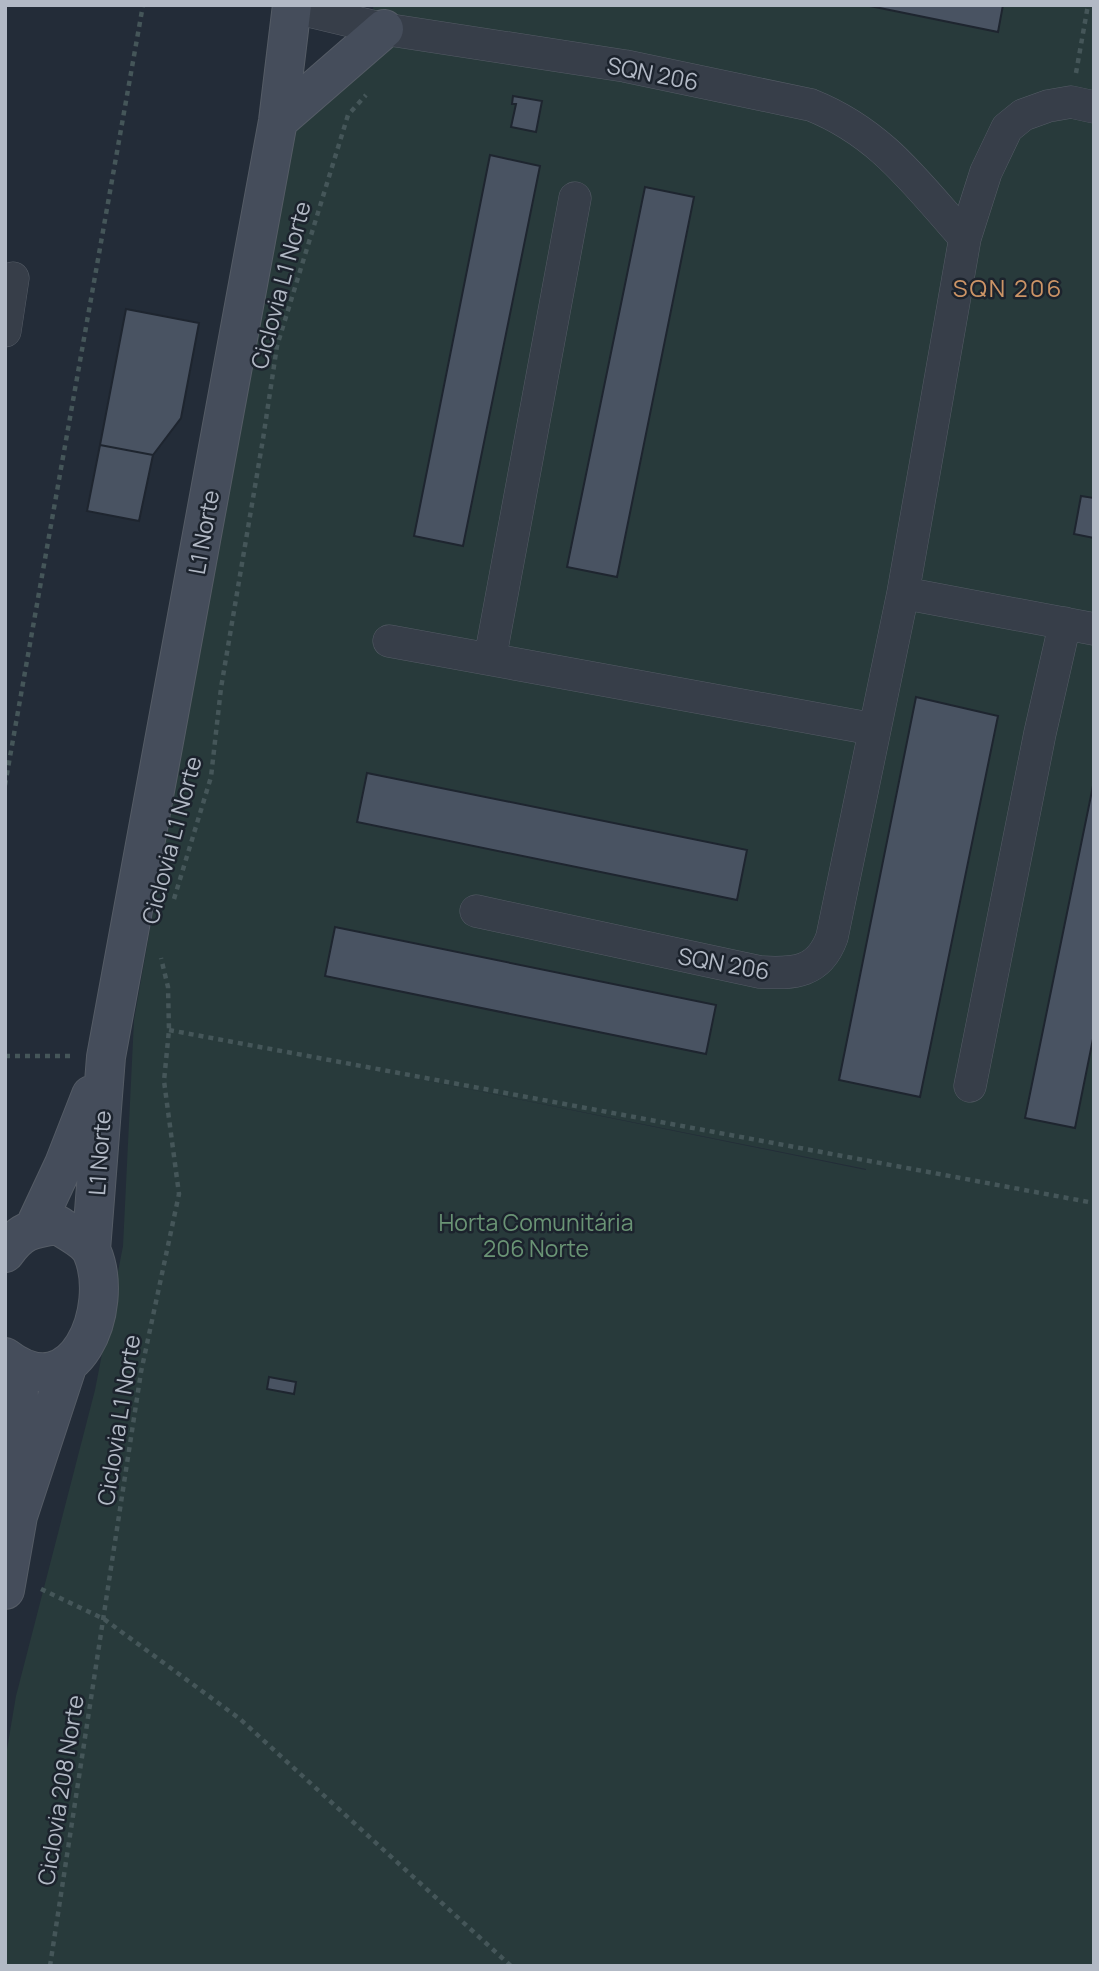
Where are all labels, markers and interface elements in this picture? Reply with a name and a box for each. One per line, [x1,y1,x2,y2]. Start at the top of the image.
street label: SQN 206 [605,48,701,98]
street label: Ciclovia L1 Norte [242,198,318,372]
district label: SQN 206 [953,271,1063,304]
street label: L1 Norte [180,487,226,577]
street label: Ciclovia L1 Norte [133,753,209,927]
street label: SQN 206 [676,939,772,987]
street label: L1 Norte [80,1109,118,1197]
park label: Horta Comunitária 206 Norte [439,1206,633,1264]
street label: Ciclovia L1 Norte [89,1332,147,1508]
street label: Ciclovia 208 Norte [29,1693,91,1887]

